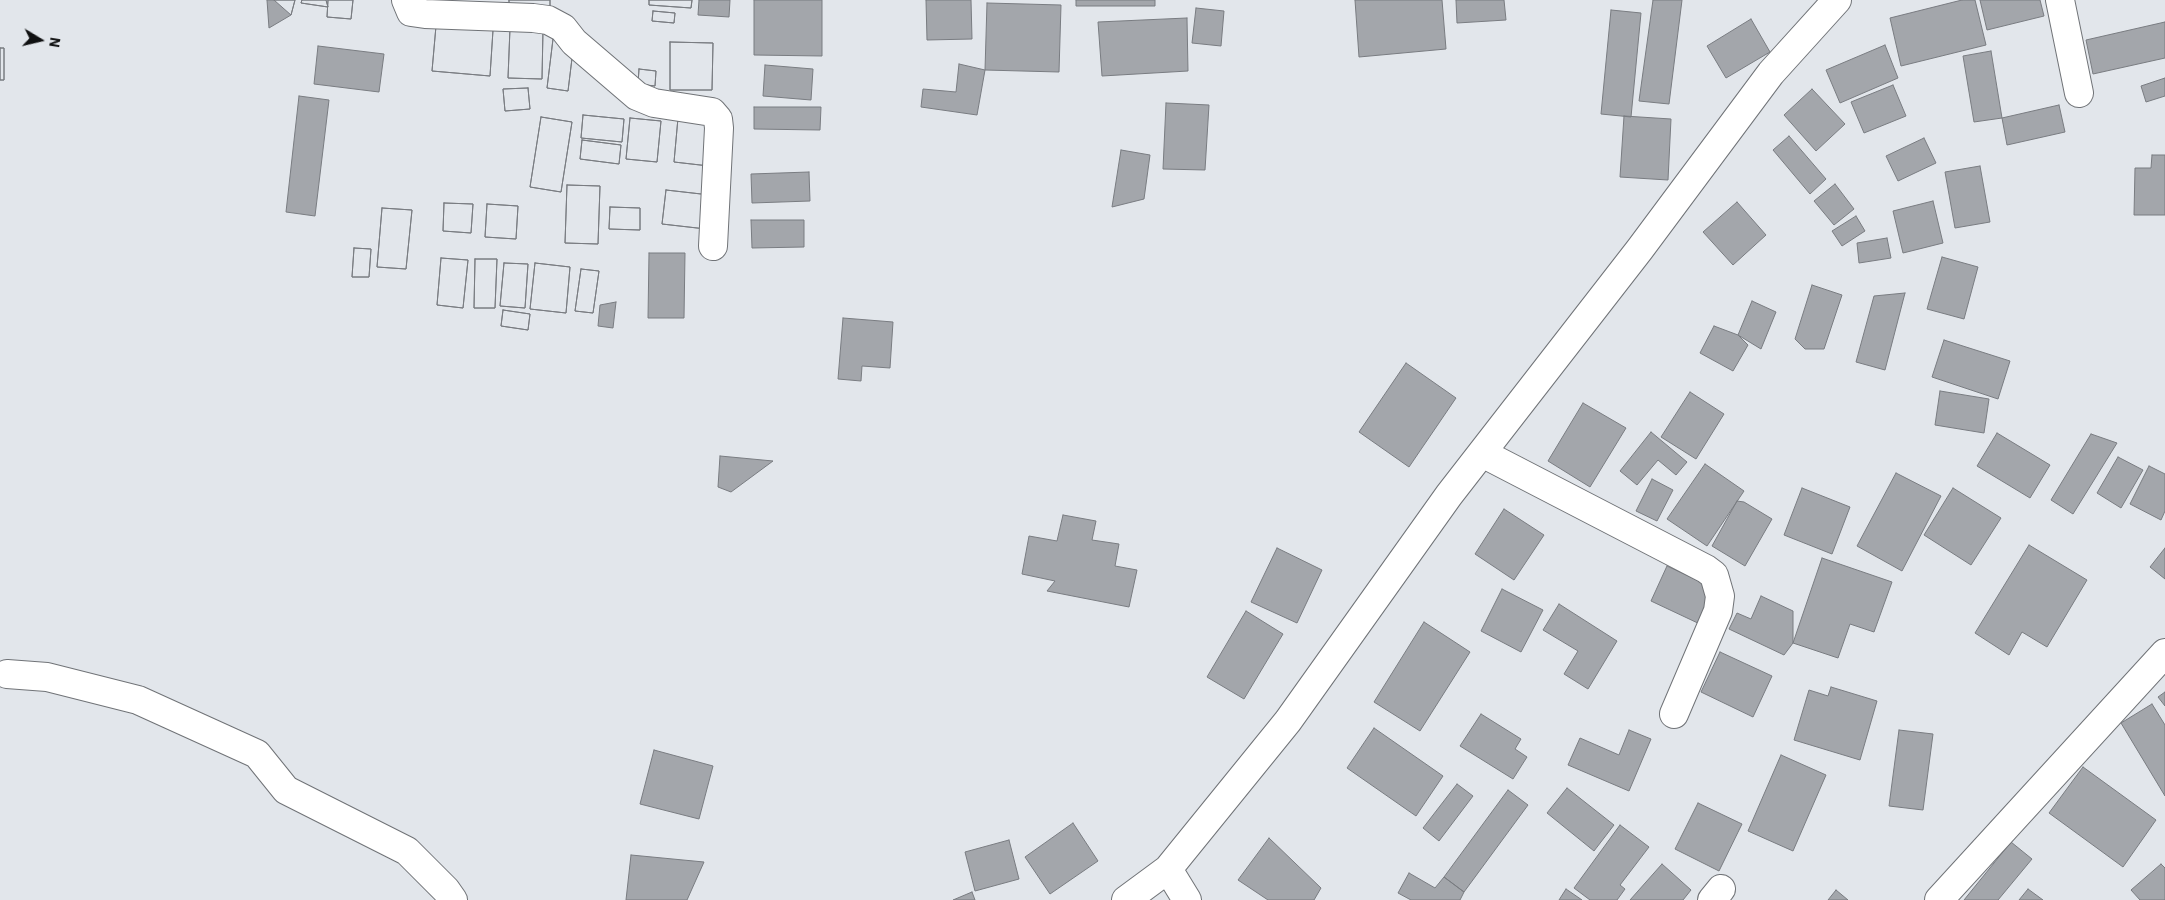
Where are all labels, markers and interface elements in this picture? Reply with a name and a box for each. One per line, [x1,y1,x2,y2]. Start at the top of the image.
north arrow [15,15,65,65]
text: N [45,36,64,49]

